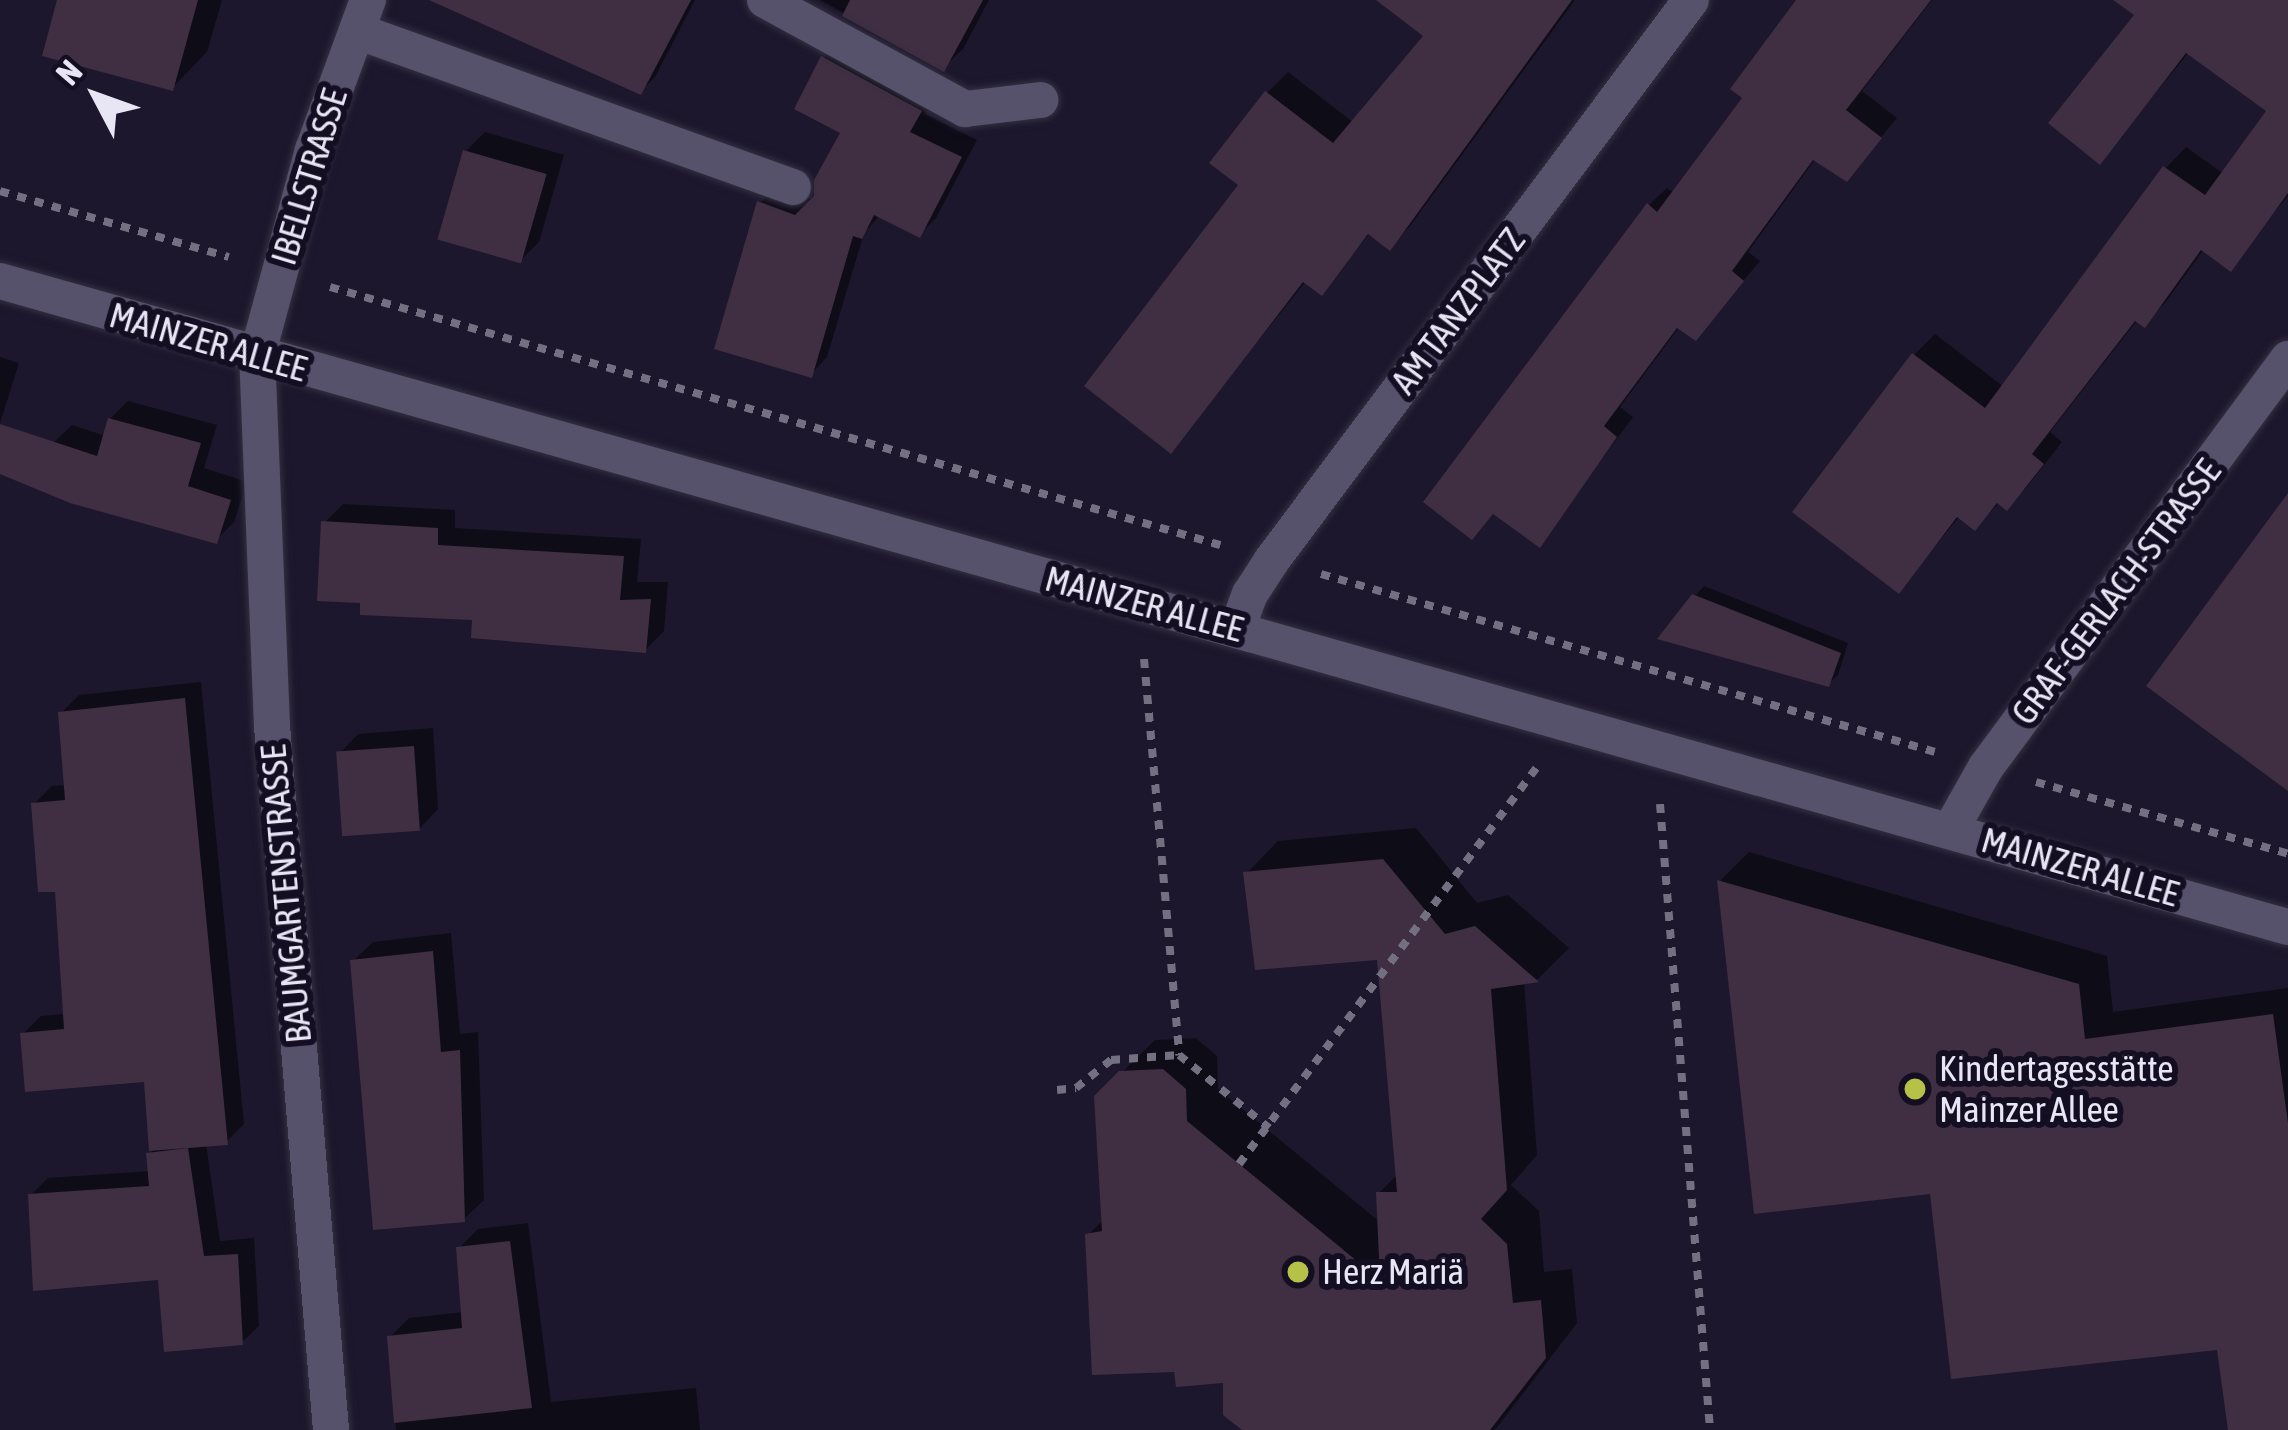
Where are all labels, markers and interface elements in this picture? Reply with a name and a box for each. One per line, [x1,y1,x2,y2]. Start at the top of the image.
north arrow [36,36,156,156]
text: N [48,53,90,92]
street label: IBELLSTRASSE [262,84,356,270]
street label: AM TANZPLATZ [1382,220,1534,402]
street label: MAINZER ALLEE [105,293,311,391]
street label: GRAF-GERLACH-STRASSE [2002,451,2230,733]
street label: MAINZER ALLEE [1040,557,1248,651]
street label: BAUMGARTENSTRASSE [251,743,321,1045]
street label: MAINZER ALLEE [1977,818,2183,916]
place label: Kindertagesstätte Mainzer Allee [1939,1046,2174,1131]
marker: Kindertagesstätte Mainzer Allee [1902,1076,1928,1102]
place label: Herz Mariä [1322,1250,1464,1294]
marker: Herz Mariä [1285,1259,1311,1285]

